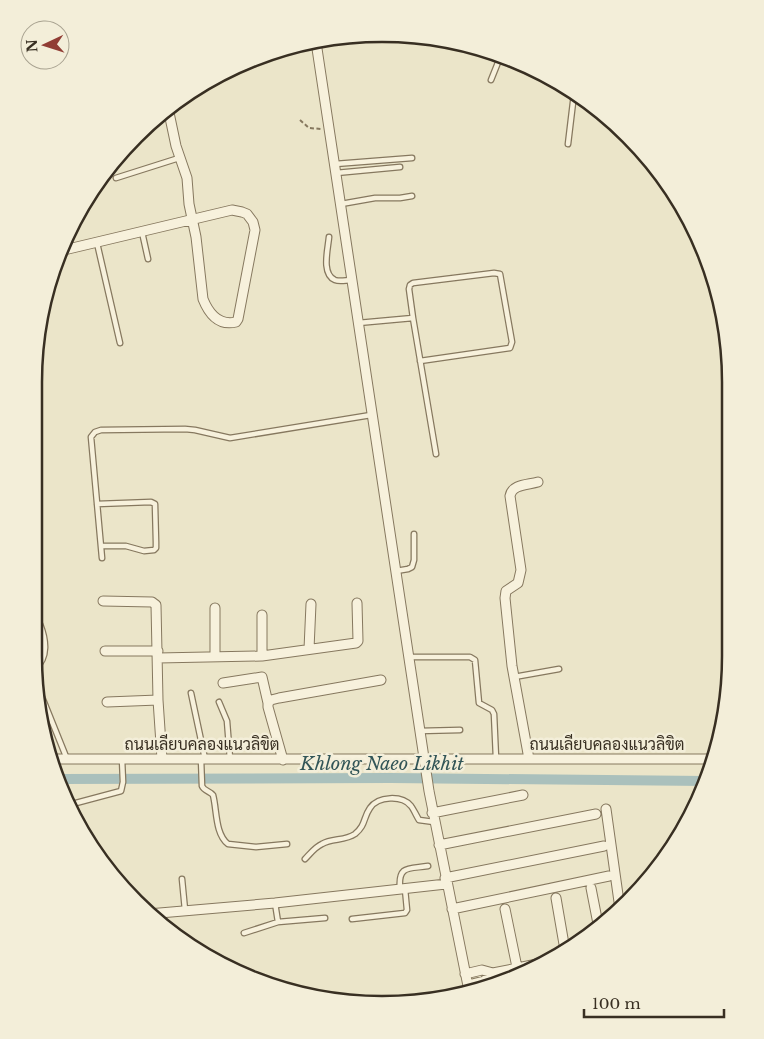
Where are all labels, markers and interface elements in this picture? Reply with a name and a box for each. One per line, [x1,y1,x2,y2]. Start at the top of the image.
north arrow [20,20,70,70]
text: N [23,39,41,53]
street label: ถนนเลียบคลองแนวลิขิต [124,733,280,754]
street label: ถนนเลียบคลองแนวลิขิต [529,733,685,754]
water label: Khlong Naeo Likhit [299,753,464,775]
scale bar [584,986,724,1018]
text: 100 m [592,994,641,1013]

